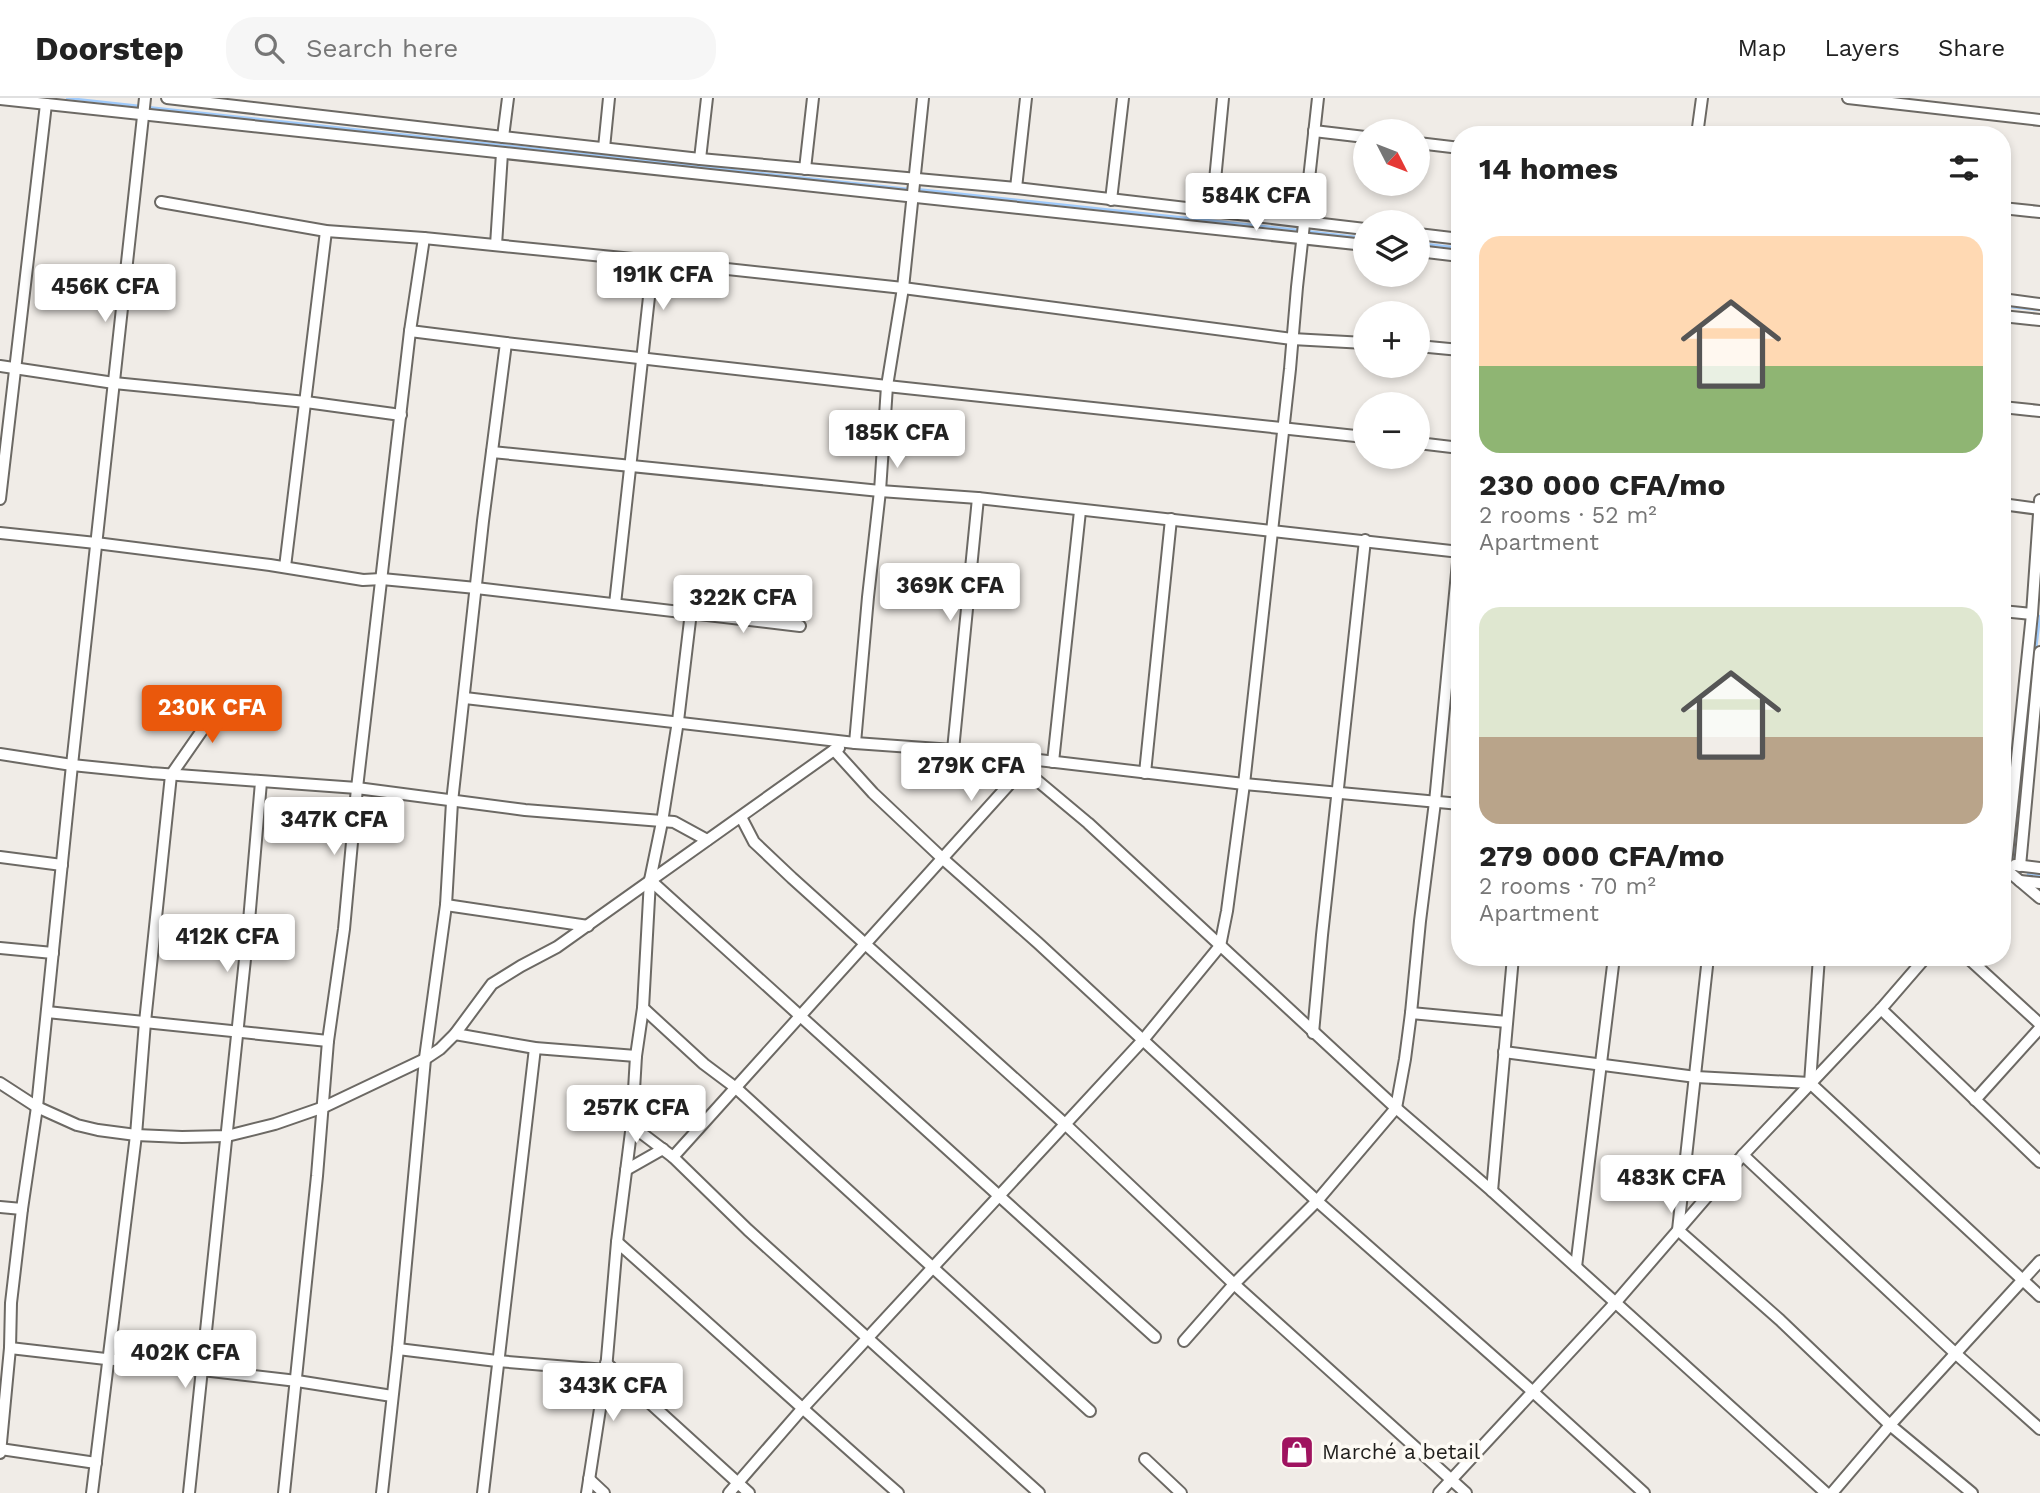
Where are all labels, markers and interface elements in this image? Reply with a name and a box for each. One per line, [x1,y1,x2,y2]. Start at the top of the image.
search box [226,17,716,80]
text: Doorstep [35,29,184,68]
icon: search [250,29,288,67]
text: Search here [306,33,458,63]
text: Map [1738,34,1786,62]
text: Layers [1824,34,1900,62]
text: Share [1938,34,2005,62]
north arrow [1353,119,1430,196]
map controls [1353,119,1430,469]
icon: filters [1945,149,1983,187]
text: 14 homes [1479,151,1618,186]
pin: 584K CFA [1184,174,1328,233]
text: 584K CFA [1202,182,1310,209]
button: layers [1353,210,1430,287]
pin: 191K CFA [591,252,735,312]
text: 191K CFA [613,261,713,288]
pin: 456K CFA [33,264,177,324]
text: 456K CFA [51,273,159,300]
icon: home [1668,281,1794,407]
button: + [1353,301,1430,378]
button: − [1353,392,1430,469]
pin: 185K CFA [825,410,969,470]
text: 185K CFA [845,419,949,446]
text: 230 000 CFA/mo [1479,467,1726,502]
text: 2 rooms · 52 m² [1479,502,1657,529]
text: Apartment [1479,529,1599,556]
pin: 369K CFA [878,564,1022,623]
text: 369K CFA [896,572,1004,599]
pin: 322K CFA [671,575,815,635]
text: 322K CFA [689,584,797,611]
icon: home [1668,652,1794,778]
pin: 230K CFA [140,686,284,745]
text: 230K CFA [158,694,266,721]
pin: 279K CFA [899,744,1043,803]
text: 279K CFA [917,752,1025,779]
pin: 347K CFA [262,798,406,857]
text: 347K CFA [280,806,388,833]
text: 279 000 CFA/mo [1479,838,1725,873]
text: 2 rooms · 70 m² [1479,873,1656,900]
text: Apartment [1479,900,1599,927]
pin: 412K CFA [155,914,299,974]
text: 412K CFA [175,923,279,950]
pin: 257K CFA [564,1086,708,1145]
text: 257K CFA [583,1094,689,1121]
pin: 483K CFA [1599,1156,1743,1215]
text: 483K CFA [1617,1164,1725,1191]
pin: 402K CFA [113,1330,257,1390]
text: 402K CFA [130,1339,240,1366]
pin: 343K CFA [541,1364,685,1423]
text: 343K CFA [559,1372,667,1399]
shop icon: Marché a betail [1278,1433,1316,1471]
place label: Marché a betail [1322,1439,1481,1464]

